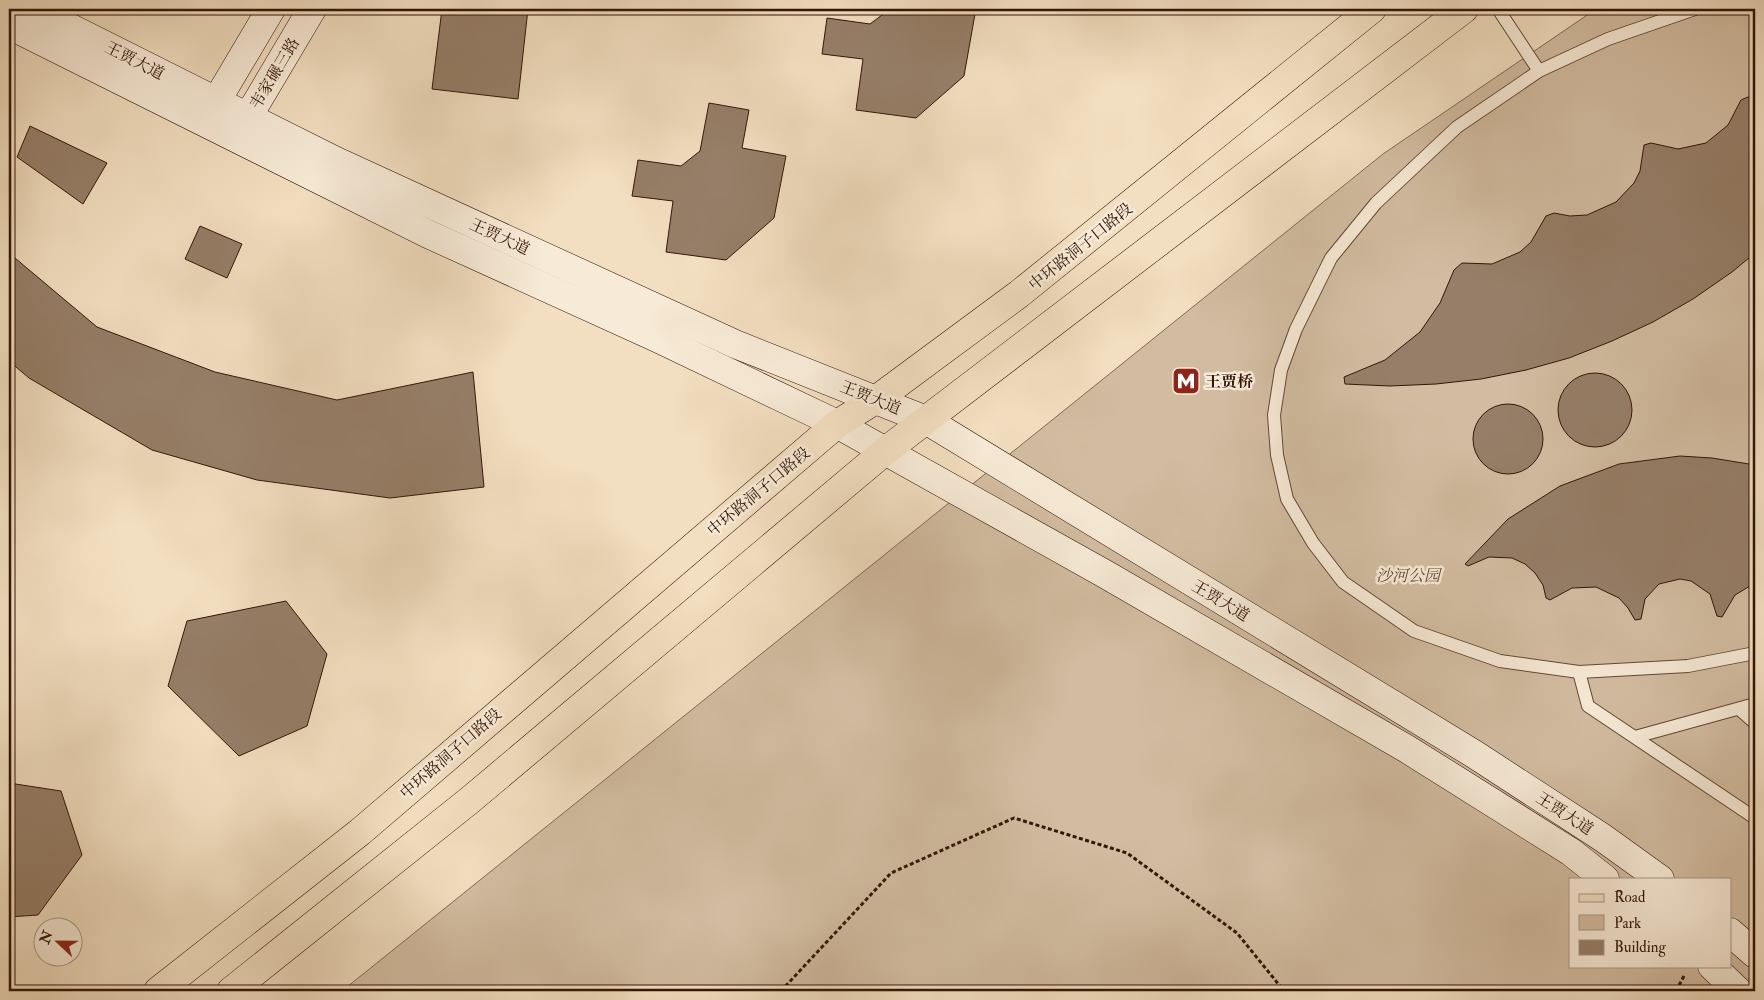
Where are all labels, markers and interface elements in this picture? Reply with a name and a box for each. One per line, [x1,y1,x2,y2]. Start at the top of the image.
street label: 韦家碾三路 [246,34,304,113]
street label: 王贾大道 [101,37,168,84]
street label: 中环路洞子口路段 [1025,199,1137,295]
street label: 王贾大道 [466,214,533,259]
metro station icon: 王贾桥 [1171,366,1201,396]
place label: 王贾桥 [1205,372,1253,392]
street label: 王贾大道 [837,377,904,419]
street label: 中环路洞子口路段 [703,443,814,541]
park label: 沙河公园 [1376,566,1443,586]
street label: 王贾大道 [1188,576,1253,626]
street label: 中环路洞子口路段 [396,704,506,803]
street label: 王贾大道 [1532,788,1597,840]
legend [1569,878,1732,968]
text: Road [1614,888,1646,907]
text: Park [1614,914,1641,933]
north arrow [32,918,82,968]
text: N [36,928,57,947]
text: Building [1614,938,1666,957]

